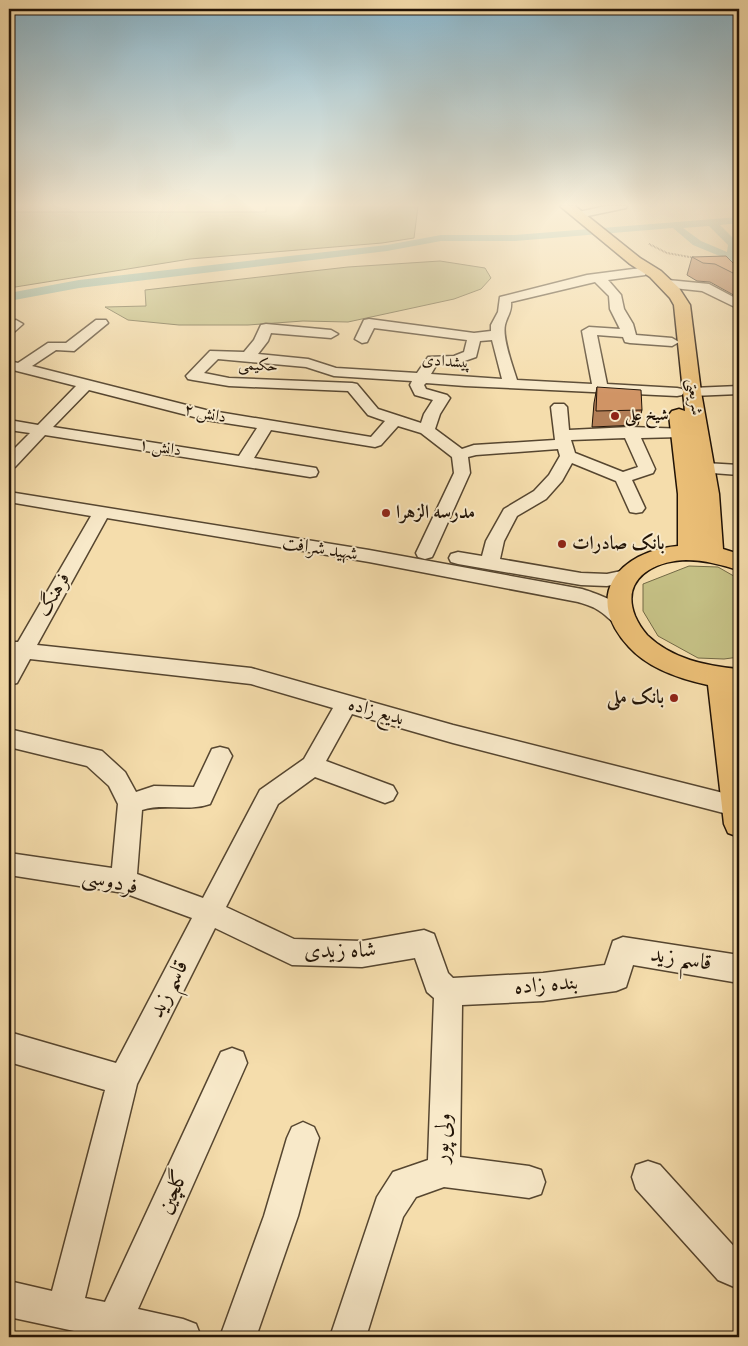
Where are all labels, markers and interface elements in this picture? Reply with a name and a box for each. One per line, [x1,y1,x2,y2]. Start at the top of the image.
street label: پیشدادی [421,350,471,374]
street label: حکیمی [238,355,278,377]
street label: شریعتی [682,377,706,417]
street label: دانش ۲ [182,400,228,428]
place label: شیخ علی [624,406,669,429]
marker: شیخ علی [609,410,621,422]
street label: دانش ۱ [137,435,183,461]
place label: مدرسه الزهرا [396,501,475,525]
marker: مدرسه الزهرا [380,507,392,519]
street label: شهید شرافت [280,531,360,567]
place label: بانک صادرات [572,532,665,556]
marker: بانک صادرات [556,538,568,550]
street label: فرهنگ [30,568,76,621]
place label: بانک ملی [606,686,664,712]
marker: بانک ملی [668,692,680,704]
street label: بدیع زاده [344,693,407,735]
street label: فردوسی [80,862,140,902]
street label: شاه زیدی [304,936,376,966]
street label: قاسم زید [648,940,713,984]
street label: قاسم زید [143,955,201,1025]
street label: بنده زاده [513,968,579,1002]
street label: ولی پور [427,1112,460,1166]
street label: گلچین [150,1165,195,1219]

